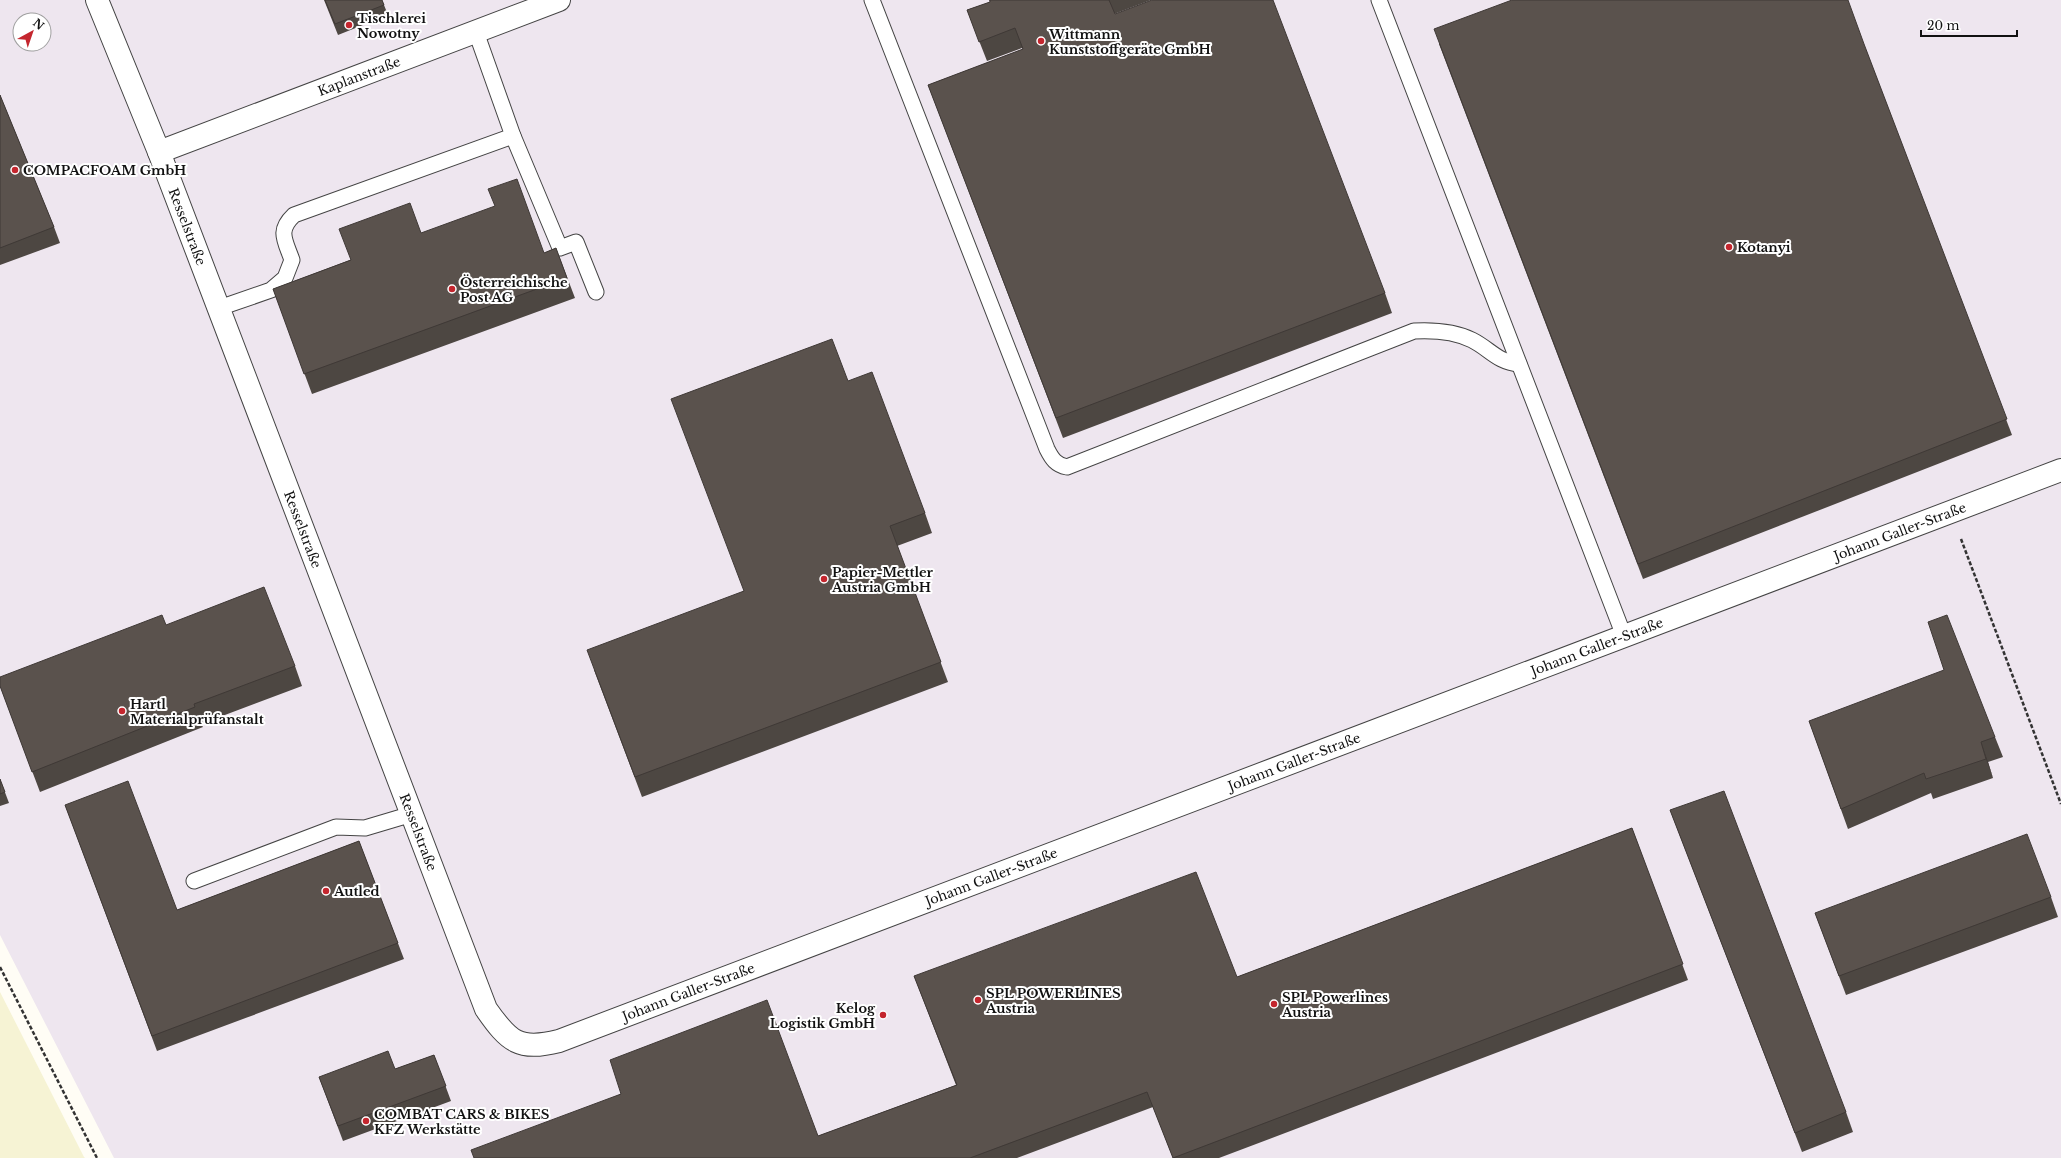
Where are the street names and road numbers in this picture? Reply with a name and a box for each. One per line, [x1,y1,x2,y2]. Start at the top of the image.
street label: Kaplanstraße [315,53,403,100]
street label: Resselstraße [164,186,209,268]
street label: Resselstraße [280,488,325,571]
street label: Johann Galler-Straße [1829,499,1969,565]
street label: Johann Galler-Straße [1527,614,1666,680]
street label: Johann Galler-Straße [1224,729,1363,796]
street label: Resselstraße [396,791,441,873]
street label: Johann Galler-Straße [921,844,1060,911]
street label: Johann Galler-Straße [618,959,757,1026]

